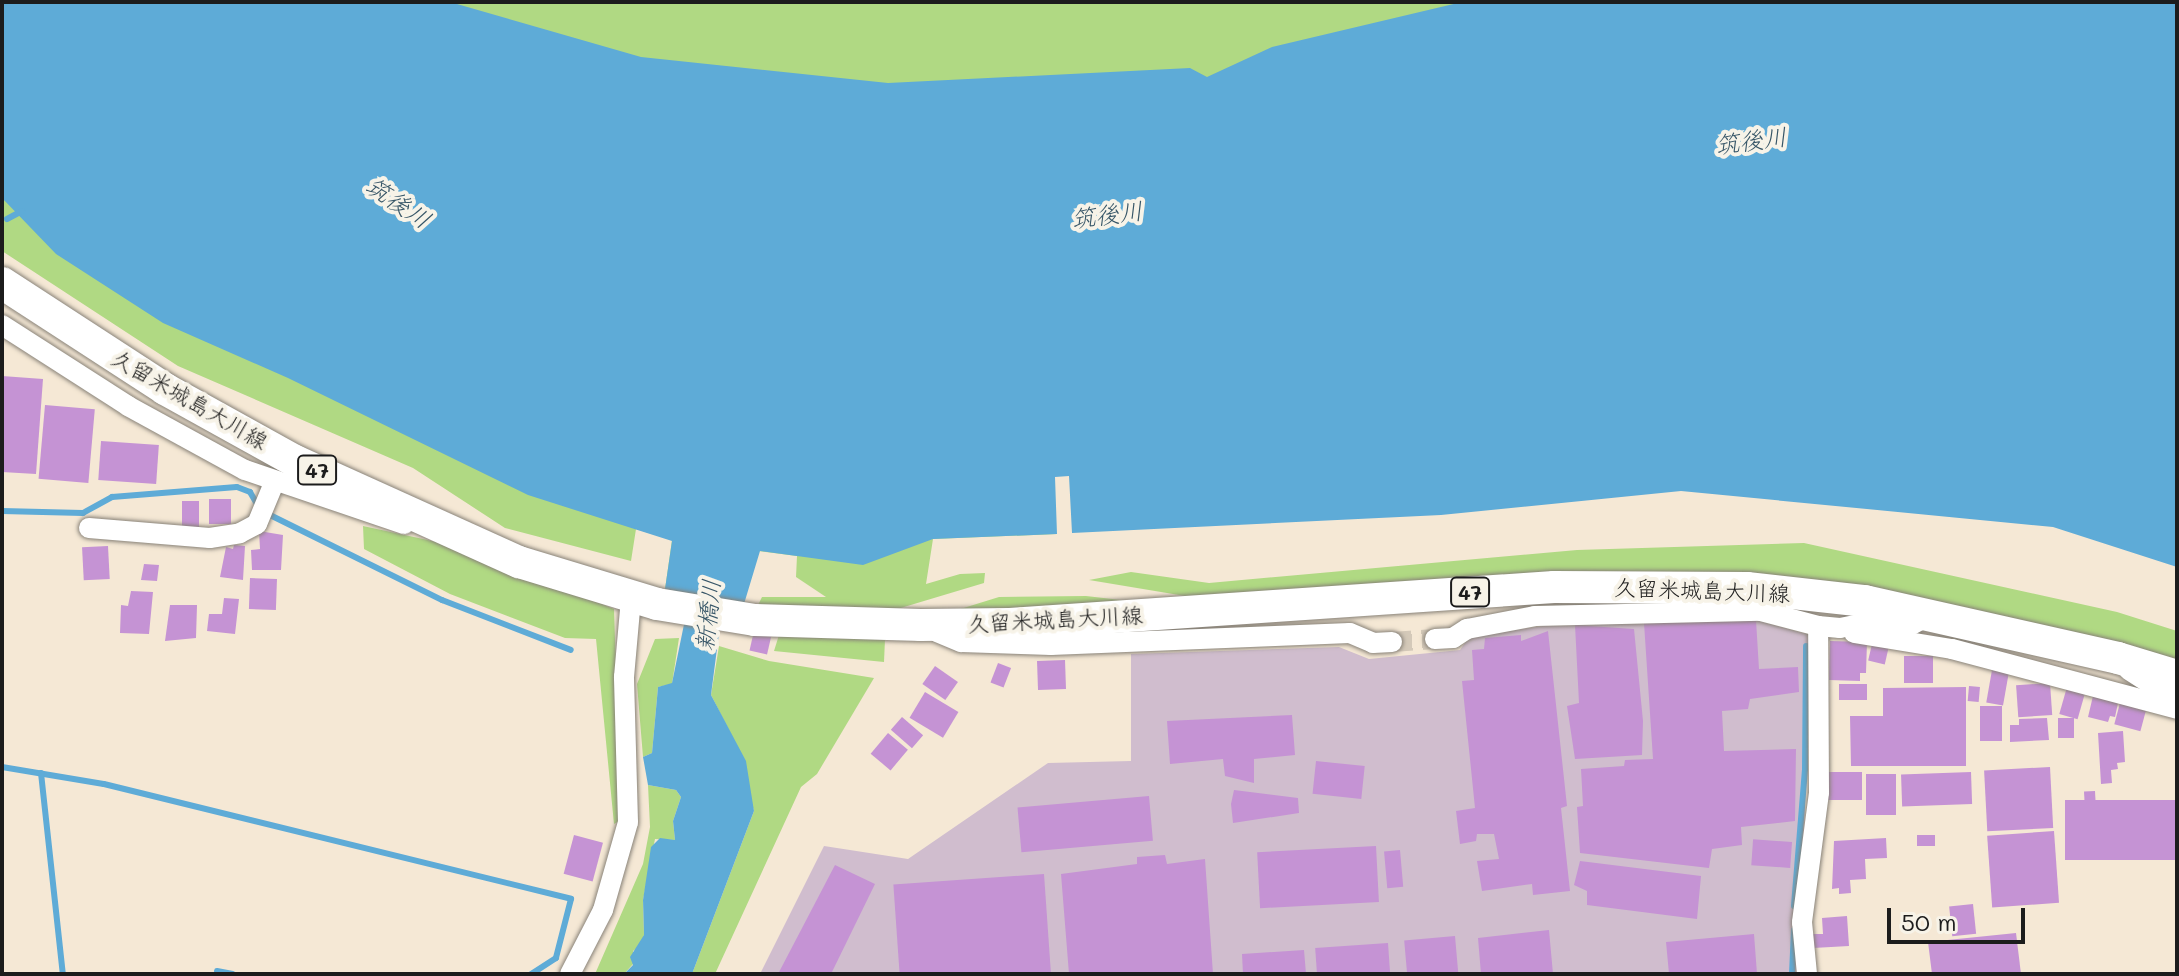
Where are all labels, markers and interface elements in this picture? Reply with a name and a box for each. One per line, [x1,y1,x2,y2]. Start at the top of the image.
water label: 筑後川 [1714,121,1788,159]
water label: 筑後川 [361,170,437,234]
water label: 筑後川 [1070,195,1144,233]
street label: 久留米城島大川線 [107,344,273,454]
road number: 47 [297,454,337,486]
street label: 久留米城島大川線 [1614,574,1790,606]
road number: 47 [1450,576,1490,608]
water label: 新橋川 [689,578,725,652]
street label: 久留米城島大川線 [966,601,1144,637]
scale bar [1891,892,2029,942]
text: 50 m [1901,906,1957,937]

